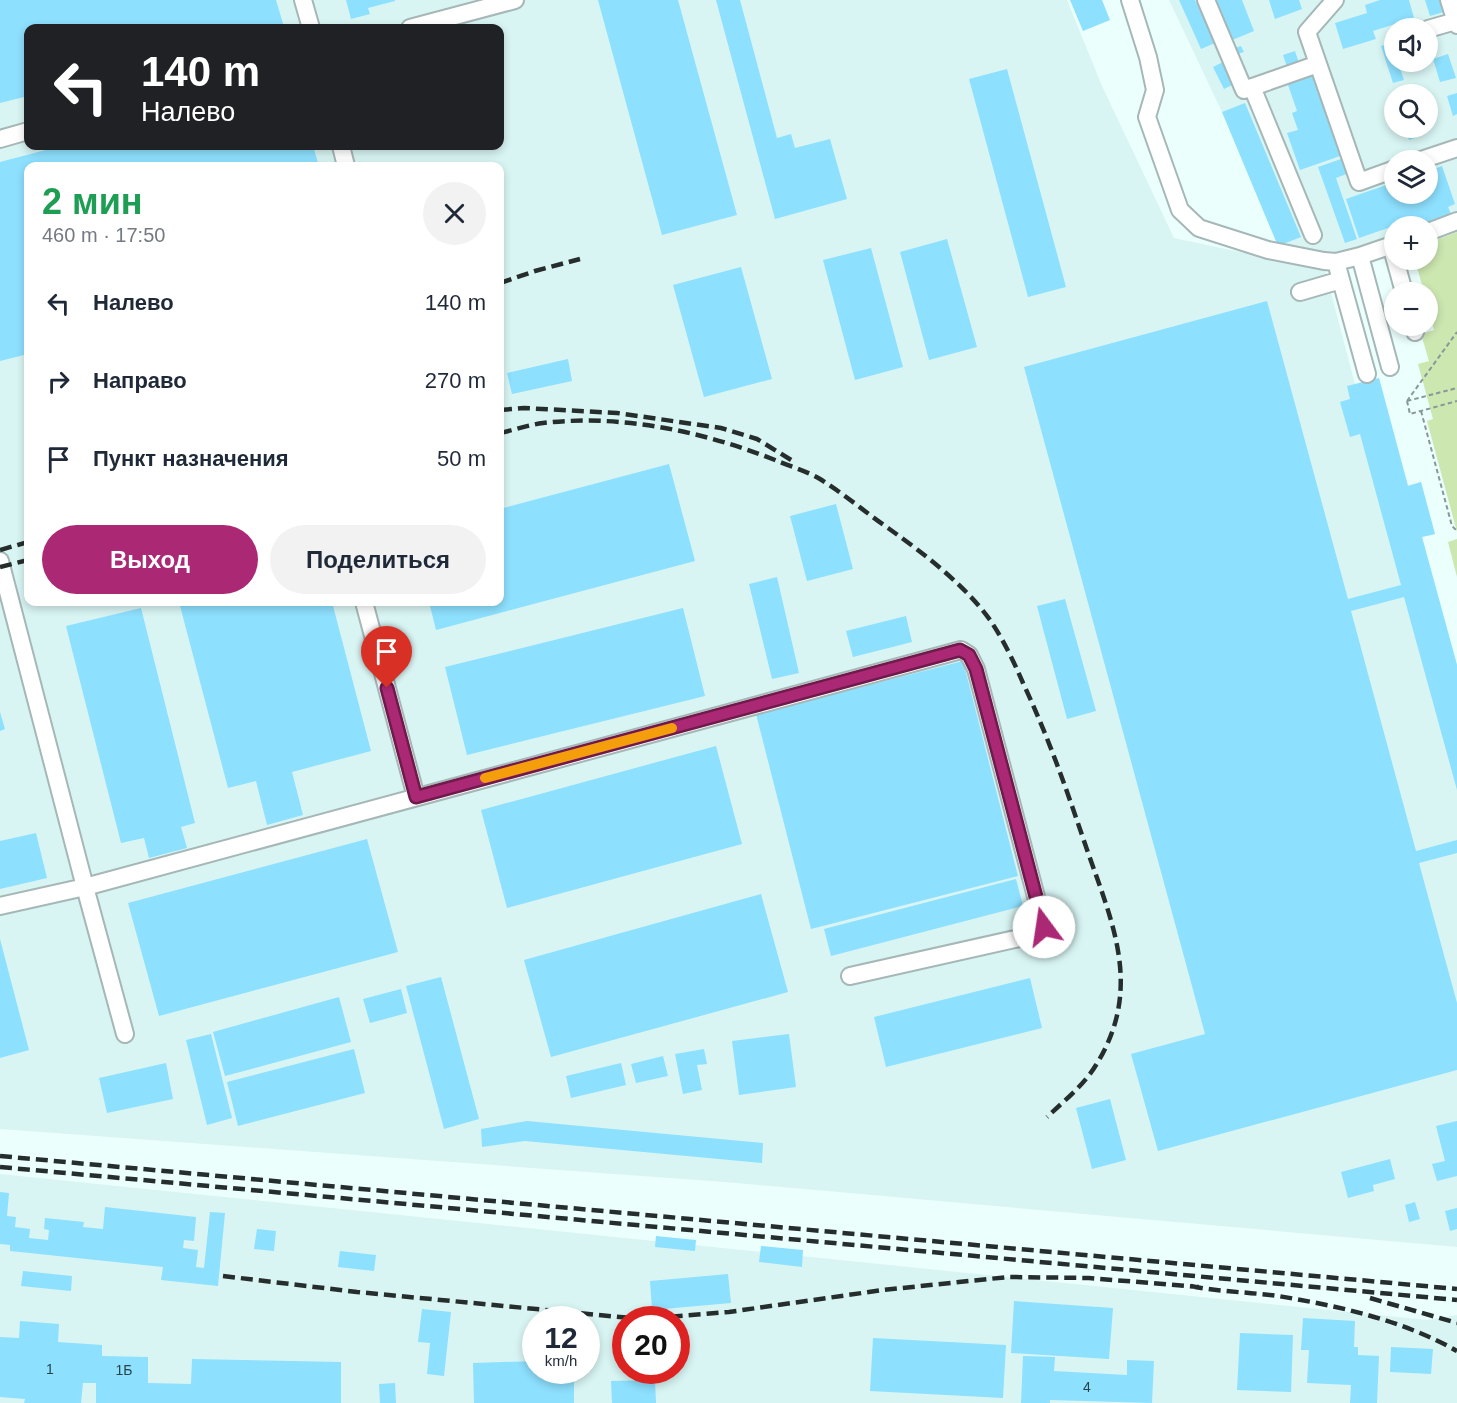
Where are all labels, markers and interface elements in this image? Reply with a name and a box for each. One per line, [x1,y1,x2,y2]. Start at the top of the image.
map controls [1384,18,1438,336]
button: sound [1384,18,1438,72]
icon: left [42,48,120,126]
text: 140 m [141,48,260,95]
button: search [1384,84,1438,138]
text: Налево [141,97,235,127]
button: layers [1384,150,1438,204]
text: 2 мин [42,181,143,222]
button: close [423,182,486,245]
button: + [1384,216,1438,270]
text: 460 m · 17:50 [42,224,165,246]
button: − [1384,282,1438,336]
icon: left [42,287,75,320]
text: Налево [93,290,174,315]
text: 140 m [425,290,486,315]
icon: right [42,365,75,398]
text: Направо [93,368,187,393]
text: 270 m [425,368,486,393]
icon: arrive [42,443,75,476]
text: Пункт назначения [93,446,289,471]
text: 50 m [437,446,486,471]
button: Выход [42,525,258,594]
button: Поделиться [270,525,486,594]
pin [361,626,412,688]
icon: arrive [370,635,403,668]
position arrow [1012,895,1076,959]
speed limit sign: 20 [612,1306,690,1384]
text: 12 [544,1321,578,1354]
text: km/h [545,1352,577,1369]
house number: 1 [46,1361,54,1377]
house number: 1Б [116,1362,132,1378]
house number: 4 [1083,1379,1091,1395]

